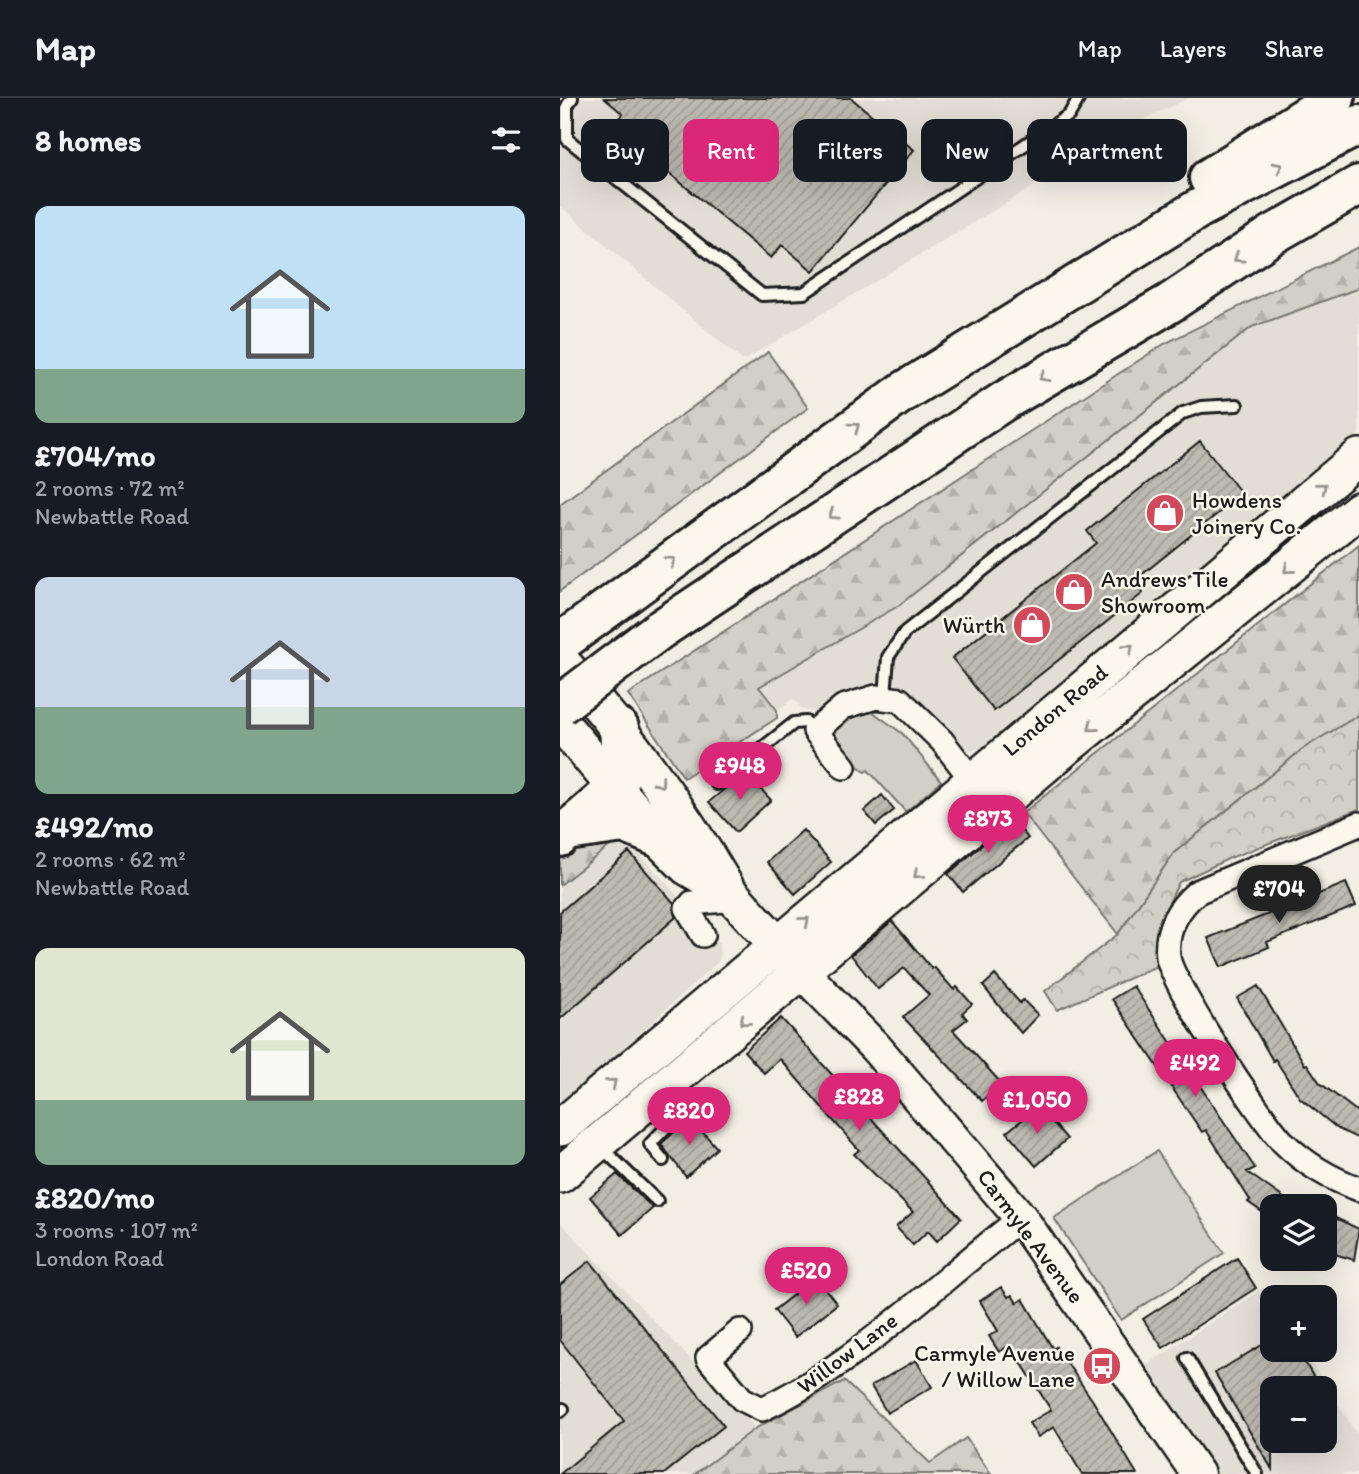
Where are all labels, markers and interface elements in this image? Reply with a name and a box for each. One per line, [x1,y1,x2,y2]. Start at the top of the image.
text: Map [35,29,96,68]
text: Map [1078,34,1122,63]
text: Layers [1160,34,1227,63]
text: Share [1265,34,1324,63]
chip: Buy [581,119,669,182]
chip: Rent [683,119,779,182]
chip: Filters [793,119,907,182]
chip: New [921,119,1013,182]
chip: Apartment [1027,119,1187,182]
icon: filters [487,121,525,159]
text: 8 homes [35,122,142,159]
one-way arrow [1271,162,1283,176]
one-way arrow [1233,250,1246,262]
icon: home [217,251,343,377]
one-way arrow [1039,369,1051,382]
one-way arrow [847,423,860,435]
text: £704/mo [35,437,156,474]
text: 2 rooms · 72 m² [35,474,185,502]
one-way arrow [1314,483,1327,495]
place label: Howdens Joinery Co. [1192,486,1301,540]
shop icon: Howdens Joinery Co. [1144,492,1186,534]
text: Newbattle Road [35,502,189,530]
one-way arrow [828,506,841,519]
one-way arrow [663,557,676,569]
one-way arrow [1283,561,1296,573]
place label: Andrews Tile Showroom [1101,565,1229,619]
shop icon: Andrews Tile Showroom [1053,571,1095,613]
shop icon: Würth [1011,604,1053,646]
place label: Würth [943,611,1005,639]
icon: home [217,622,343,748]
one-way arrow [1120,644,1133,656]
street label: London Road [997,658,1114,762]
one-way arrow [1087,719,1099,732]
pin: £948 [699,742,781,802]
text: £948 [715,751,765,779]
one-way arrow [651,775,664,788]
pin: £873 [947,796,1029,855]
text: £873 [964,804,1012,832]
text: £492/mo [35,808,154,845]
text: 2 rooms · 62 m² [35,845,186,873]
one-way arrow [913,866,926,878]
pin: £704 [1238,866,1320,925]
text: Newbattle Road [35,873,189,901]
text: £704 [1253,874,1305,902]
one-way arrow [796,917,809,929]
icon: home [217,993,343,1119]
one-way arrow [739,1013,752,1025]
pin: £492 [1154,1040,1236,1099]
text: £492 [1170,1048,1220,1076]
pin: £828 [818,1074,900,1133]
pin: £1,050 [980,1076,1094,1136]
one-way arrow [604,1079,617,1092]
text: £828 [834,1082,884,1110]
text: £1,050 [1003,1085,1071,1113]
pin: £820 [648,1088,730,1147]
text: £820 [663,1096,715,1124]
street label: Carmyle Avenue [971,1163,1091,1309]
text: £820/mo [35,1179,155,1216]
map controls [1260,1194,1337,1453]
button: layers [1260,1194,1337,1271]
text: 3 rooms · 107 m² [35,1216,198,1244]
text: London Road [35,1244,164,1272]
pin: £520 [765,1248,847,1307]
text: £520 [781,1256,831,1284]
button: + [1260,1285,1337,1362]
street label: Willow Lane [791,1306,903,1400]
place label: Carmyle Avenue / Willow Lane [914,1339,1075,1393]
bus stop icon: Carmyle Avenue / Willow Lane [1081,1345,1123,1387]
button: − [1260,1376,1337,1453]

